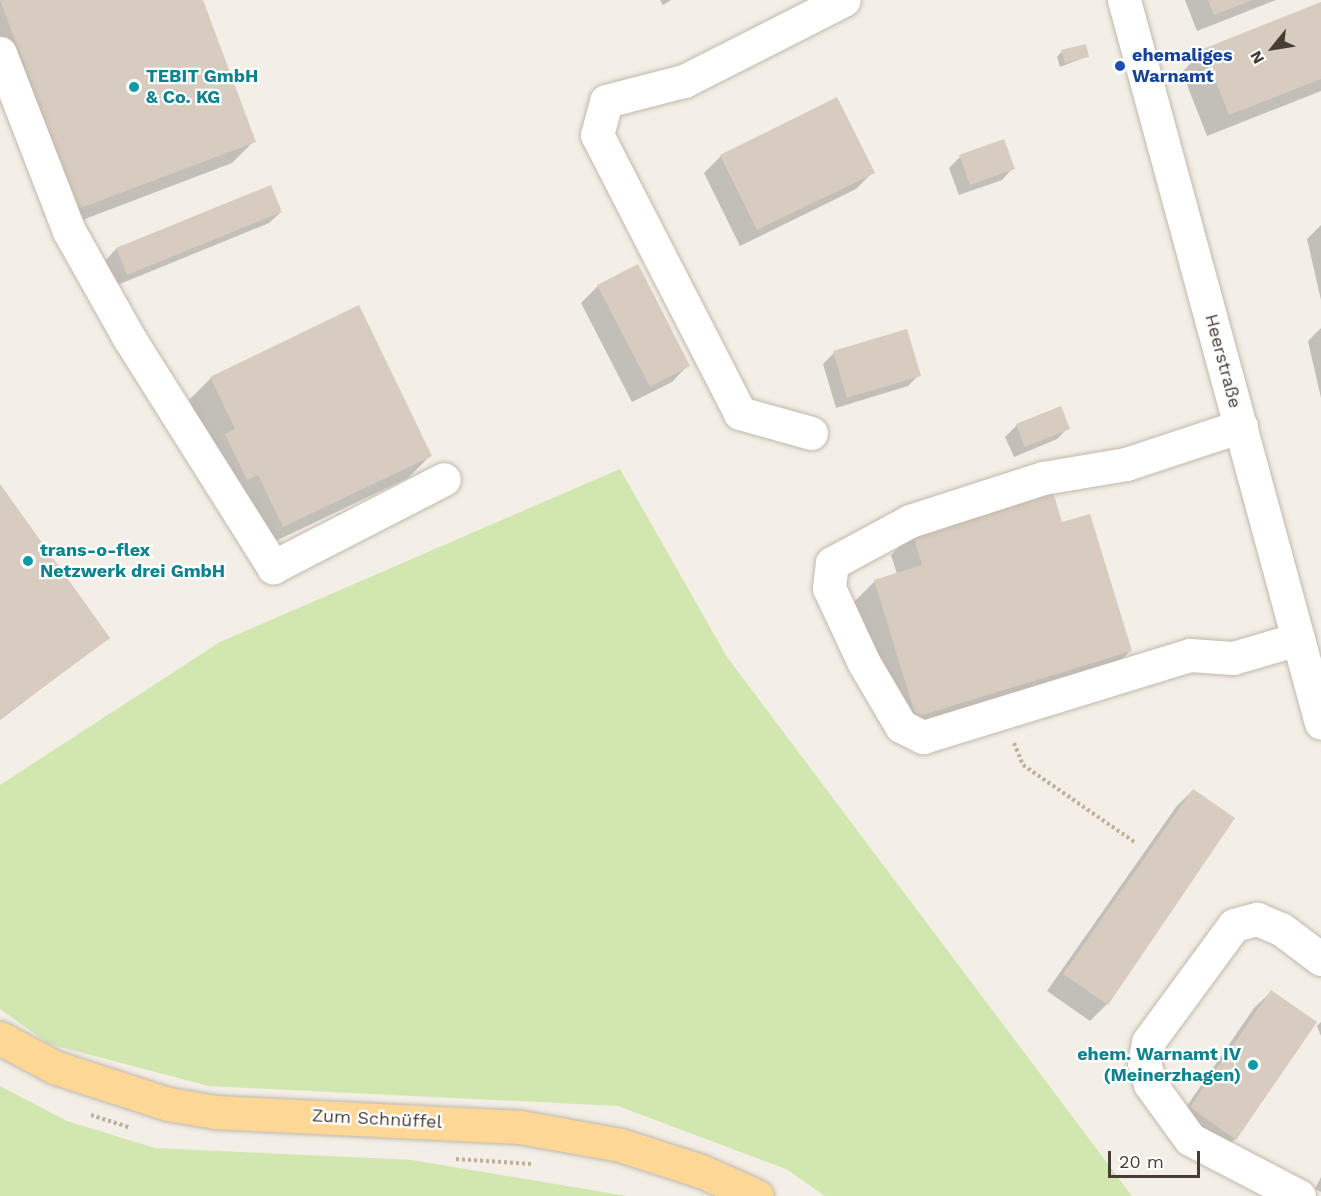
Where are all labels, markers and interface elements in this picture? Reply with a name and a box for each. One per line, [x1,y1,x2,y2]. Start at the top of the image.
north arrow [1243,18,1303,78]
place label: ehemaliges Warnamt [1132,45,1233,88]
text: N [1246,47,1268,67]
marker: ehemaliges Warnamt [1113,59,1127,73]
place label: TEBIT GmbH & Co. KG [146,66,259,109]
marker: TEBIT GmbH & Co. KG [127,80,141,94]
street label: Heerstraße [1200,312,1246,410]
place label: trans-o-flex Netzwerk drei GmbH [40,540,225,582]
marker: trans-o-flex Netzwerk drei GmbH [21,554,35,568]
place label: ehem. Warnamt IV (Meinerzhagen) [1077,1044,1241,1086]
marker: ehem. Warnamt IV (Meinerzhagen) [1246,1058,1260,1072]
street label: Zum Schnüffel [311,1105,443,1133]
scale bar [1111,1139,1202,1177]
text: 20 m [1119,1151,1164,1172]

